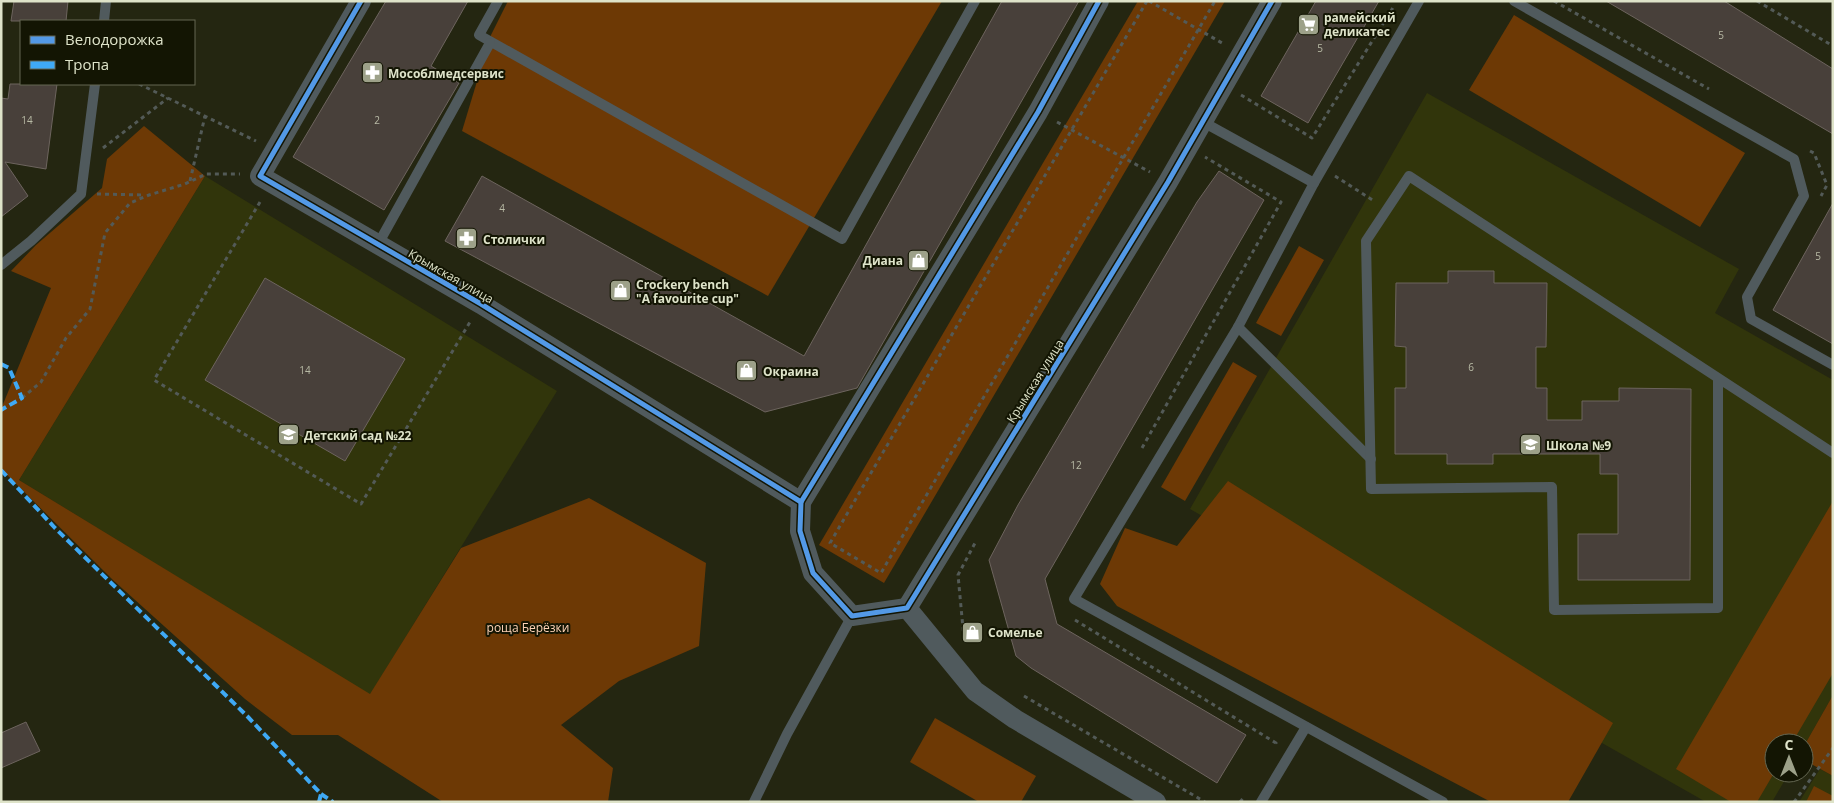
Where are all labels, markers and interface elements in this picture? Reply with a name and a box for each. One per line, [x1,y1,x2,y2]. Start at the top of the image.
place label: рамейский деликатес [1324,9,1396,40]
supermarket icon: рамейский деликатес [1296,12,1320,36]
legend [20,20,195,85]
house number: 5 [1718,28,1724,42]
text: Велодорожка [65,29,164,49]
house number: 5 [1317,41,1323,55]
text: Тропа [65,54,109,74]
pharmacy icon: Мособлмедсервис [360,61,384,85]
place label: Мособлмедсервис [388,65,504,82]
house number: 14 [21,113,33,127]
house number: 2 [374,113,380,127]
house number: 4 [499,201,505,215]
pharmacy icon: Столички [455,227,479,251]
place label: Столички [483,231,545,248]
street label: Крымская улица [405,245,497,307]
shop icon: Диана [907,248,931,272]
house number: 5 [1815,249,1821,263]
place label: Диана [863,252,903,269]
place label: Crockery bench "A favourite cup" [636,276,739,307]
shop icon: Crockery bench "A favourite cup" [608,279,632,303]
street label: Крымская улица [1002,336,1068,426]
shop icon: Окраина [735,359,759,383]
house number: 6 [1468,360,1474,374]
house number: 14 [299,363,311,377]
place label: Окраина [763,363,819,380]
school or university icon: Детский сад №22 [276,423,300,447]
place label: Детский сад №22 [304,427,412,444]
school or university icon: Школа №9 [1518,433,1542,457]
place label: Школа №9 [1546,437,1611,454]
house number: 12 [1070,458,1082,472]
park label: роща Берёзки [487,619,569,636]
shop icon: Сомелье [960,620,984,644]
place label: Сомелье [988,624,1043,641]
north arrow [1764,733,1814,783]
text: С [1785,735,1794,754]

